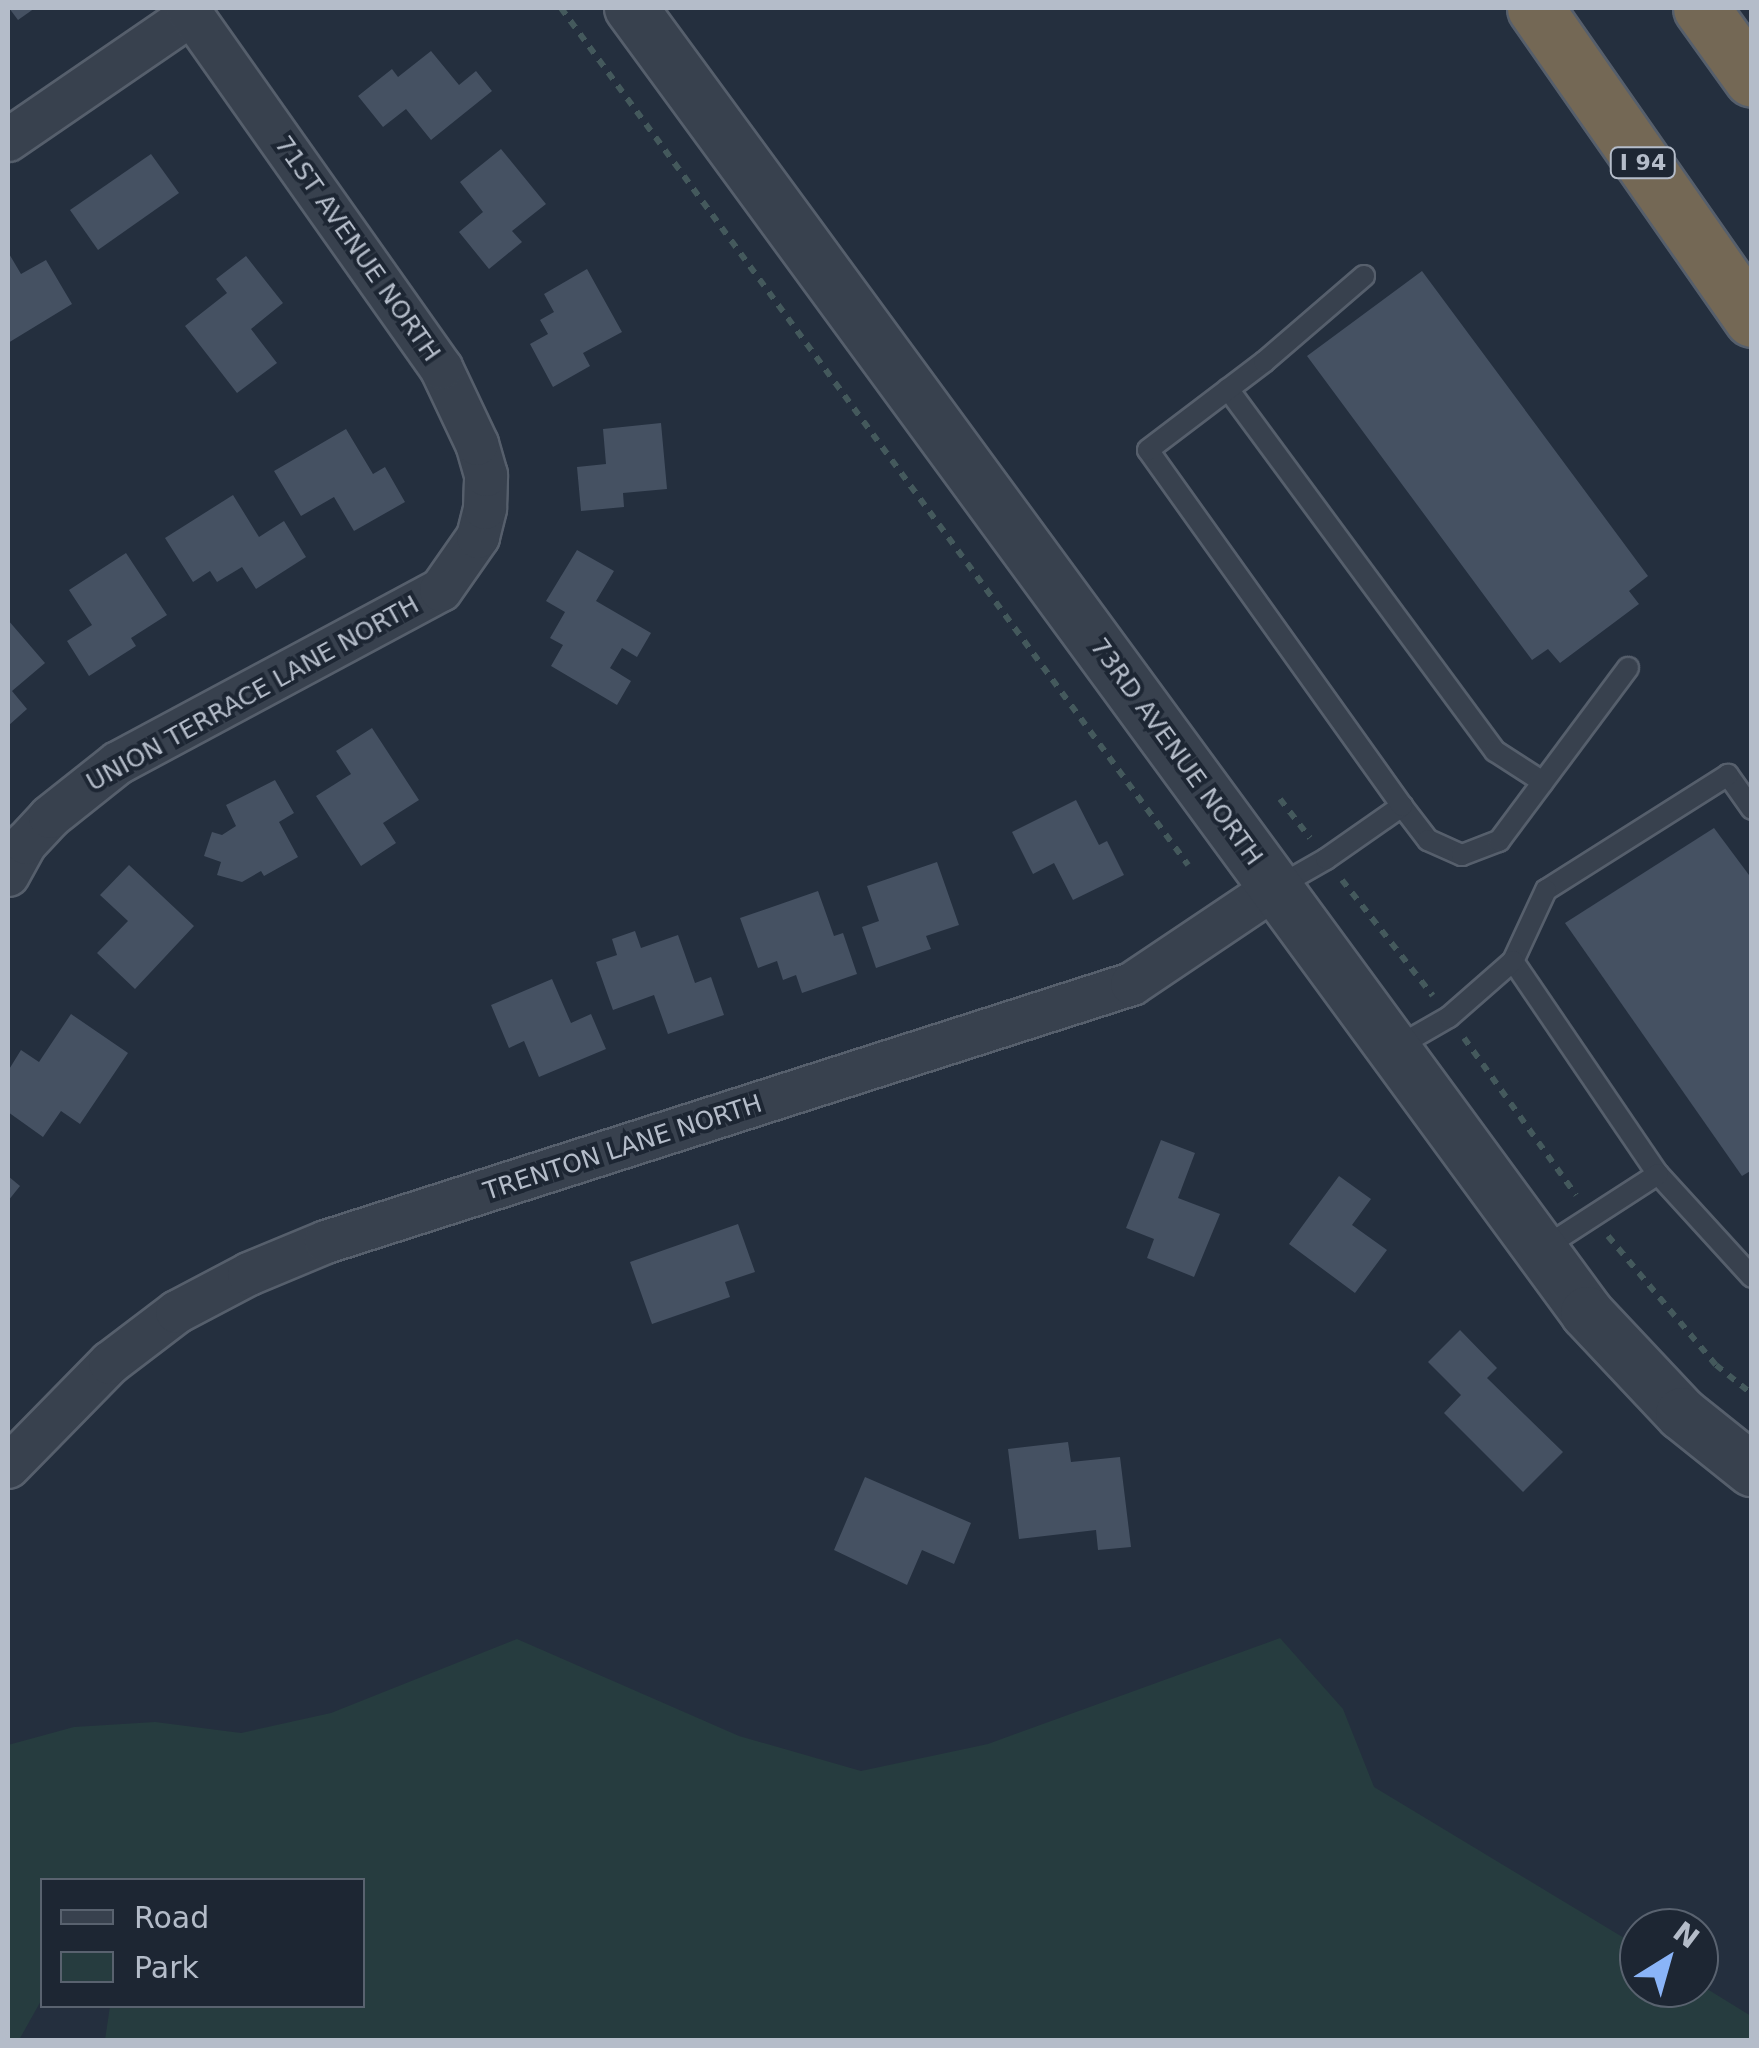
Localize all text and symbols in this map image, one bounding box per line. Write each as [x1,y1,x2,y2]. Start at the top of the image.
street label: 71ST AVENUE NORTH [268,131,446,367]
road number: I 94 [1608,146,1678,180]
street label: UNION TERRACE LANE NORTH [82,590,424,798]
street label: 73RD AVENUE NORTH [1083,633,1269,871]
street label: TRENTON LANE NORTH [480,1089,766,1207]
legend [40,1878,365,2008]
text: Road [134,1900,209,1935]
north arrow [1619,1908,1719,2008]
text: N [1667,1915,1705,1955]
text: Park [134,1950,199,1985]

